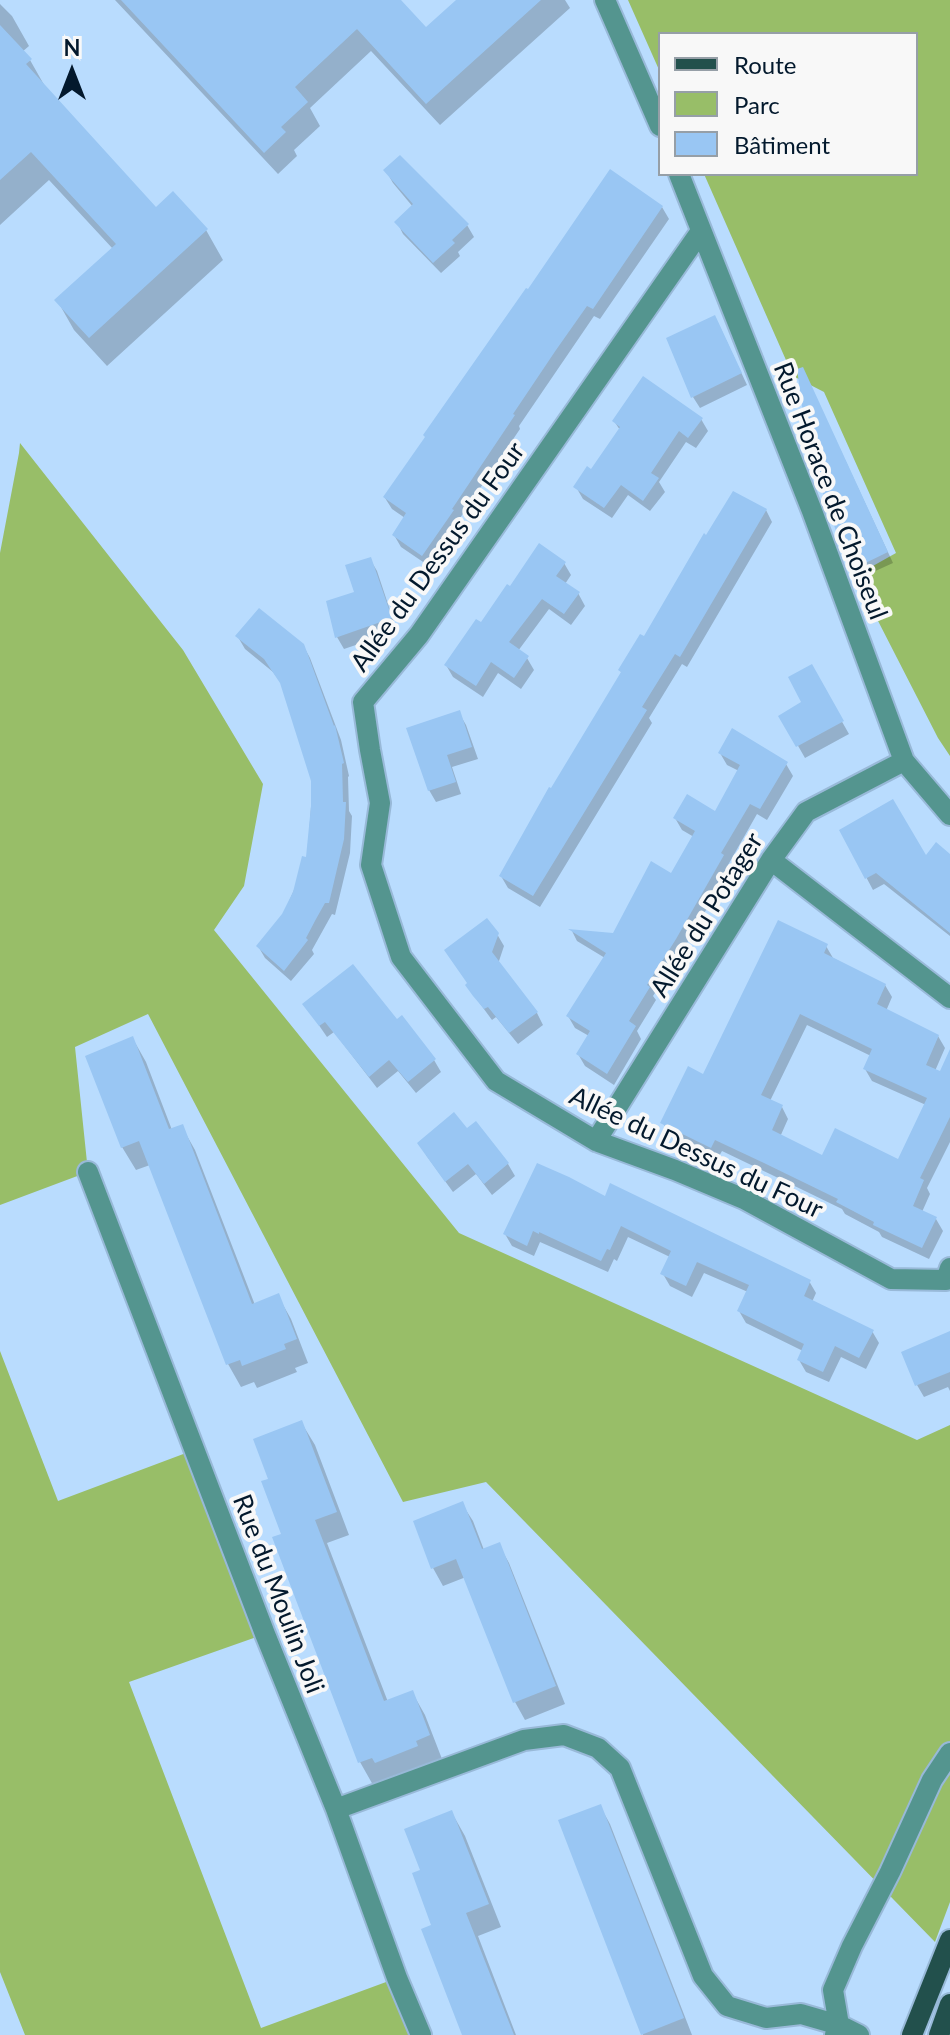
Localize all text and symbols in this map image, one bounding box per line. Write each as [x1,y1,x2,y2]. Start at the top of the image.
north arrow [32,32,112,112]
legend [658,32,918,176]
text: N [64,34,80,61]
text: Route [734,50,796,79]
text: Parc [734,90,780,119]
text: Bâtiment [734,130,830,159]
street label: Rue Horace de Choiseul [767,358,893,624]
street label: Allée du Dessus du Four [344,436,532,678]
street label: Allée du Potager [644,827,770,1003]
street label: Allée du Dessus du Four [564,1081,828,1225]
street label: Rue du Moulin Joli [226,1490,330,1698]

